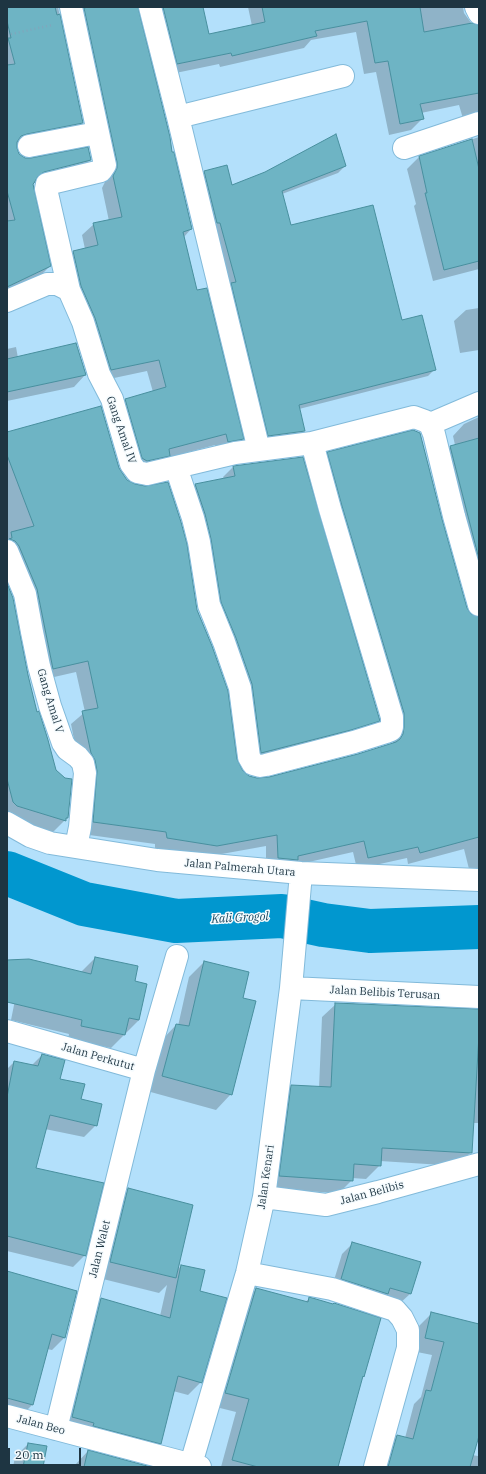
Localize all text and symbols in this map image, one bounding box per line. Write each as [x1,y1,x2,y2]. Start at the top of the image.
street label: Gang Amal IV [103,394,139,466]
street label: Gang Amal V [34,667,66,735]
street label: Jalan Palmerah Utara [184,857,296,879]
water label: Kali Grogol [211,909,269,927]
street label: Jalan Belibis Terusan [329,984,441,1002]
street label: Jalan Perkutut [60,1040,136,1074]
street label: Jalan Kenari [255,1144,277,1210]
street label: Jalan Belibis [339,1178,405,1208]
street label: Jalan Walet [86,1219,114,1279]
street label: Jalan Beo [15,1412,67,1438]
scale bar [10,1440,83,1466]
text: 20 m [15,1447,44,1462]

